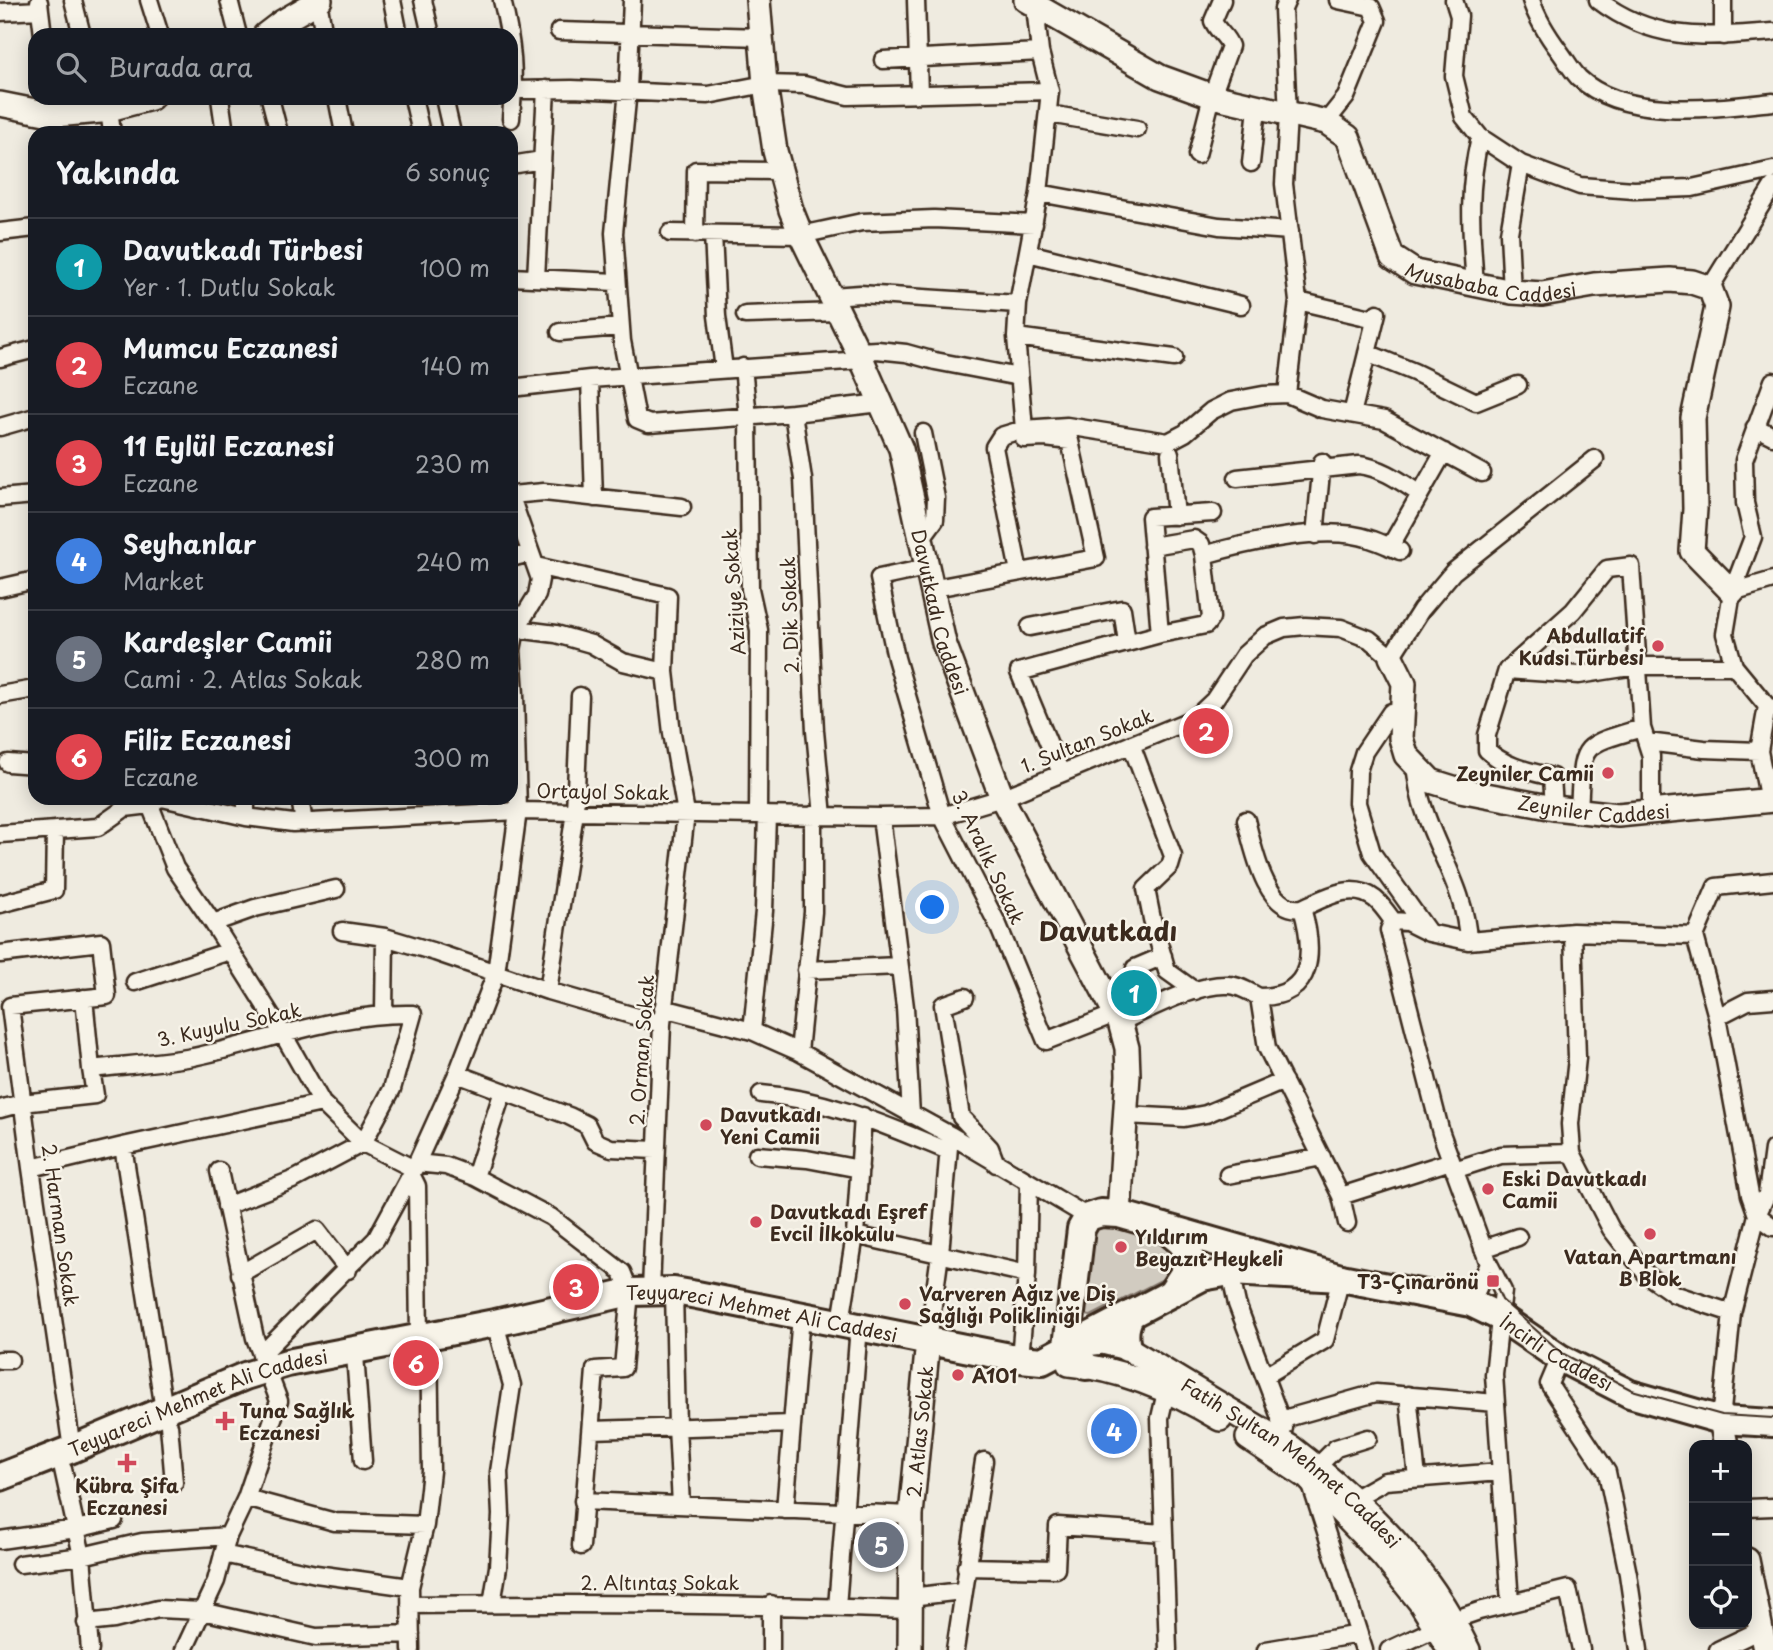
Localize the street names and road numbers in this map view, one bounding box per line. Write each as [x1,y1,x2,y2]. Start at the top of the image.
street label: Musababa Caddesi [1400,255,1578,308]
street label: Davutkadı Caddesi [905,526,976,699]
street label: Aziziye Sokak [715,528,751,656]
street label: 2. Dik Sokak [773,556,805,674]
street label: 1. Sultan Sokak [1017,701,1158,779]
street label: Ortayol Sokak [536,776,670,806]
street label: 3. Aralık Sokak [946,785,1032,929]
street label: Zeyniler Caddesi [1516,787,1671,830]
street label: 2. Orman Sokak [622,973,660,1126]
street label: 3. Kuyulu Sokak [154,995,304,1053]
street label: 2. Harman Sokak [36,1142,86,1308]
street label: Teyyareci Mehmet Ali Caddesi [625,1277,900,1348]
street label: İncirli Caddesi [1495,1307,1618,1397]
street label: Teyyareci Mehmet Ali Caddesi [64,1342,330,1463]
street label: 2. Atlas Sokak [899,1364,940,1499]
street label: Fatih Sultan Mehmet Caddesi [1176,1370,1408,1554]
street label: 2. Altıntaş Sokak [581,1568,739,1596]

